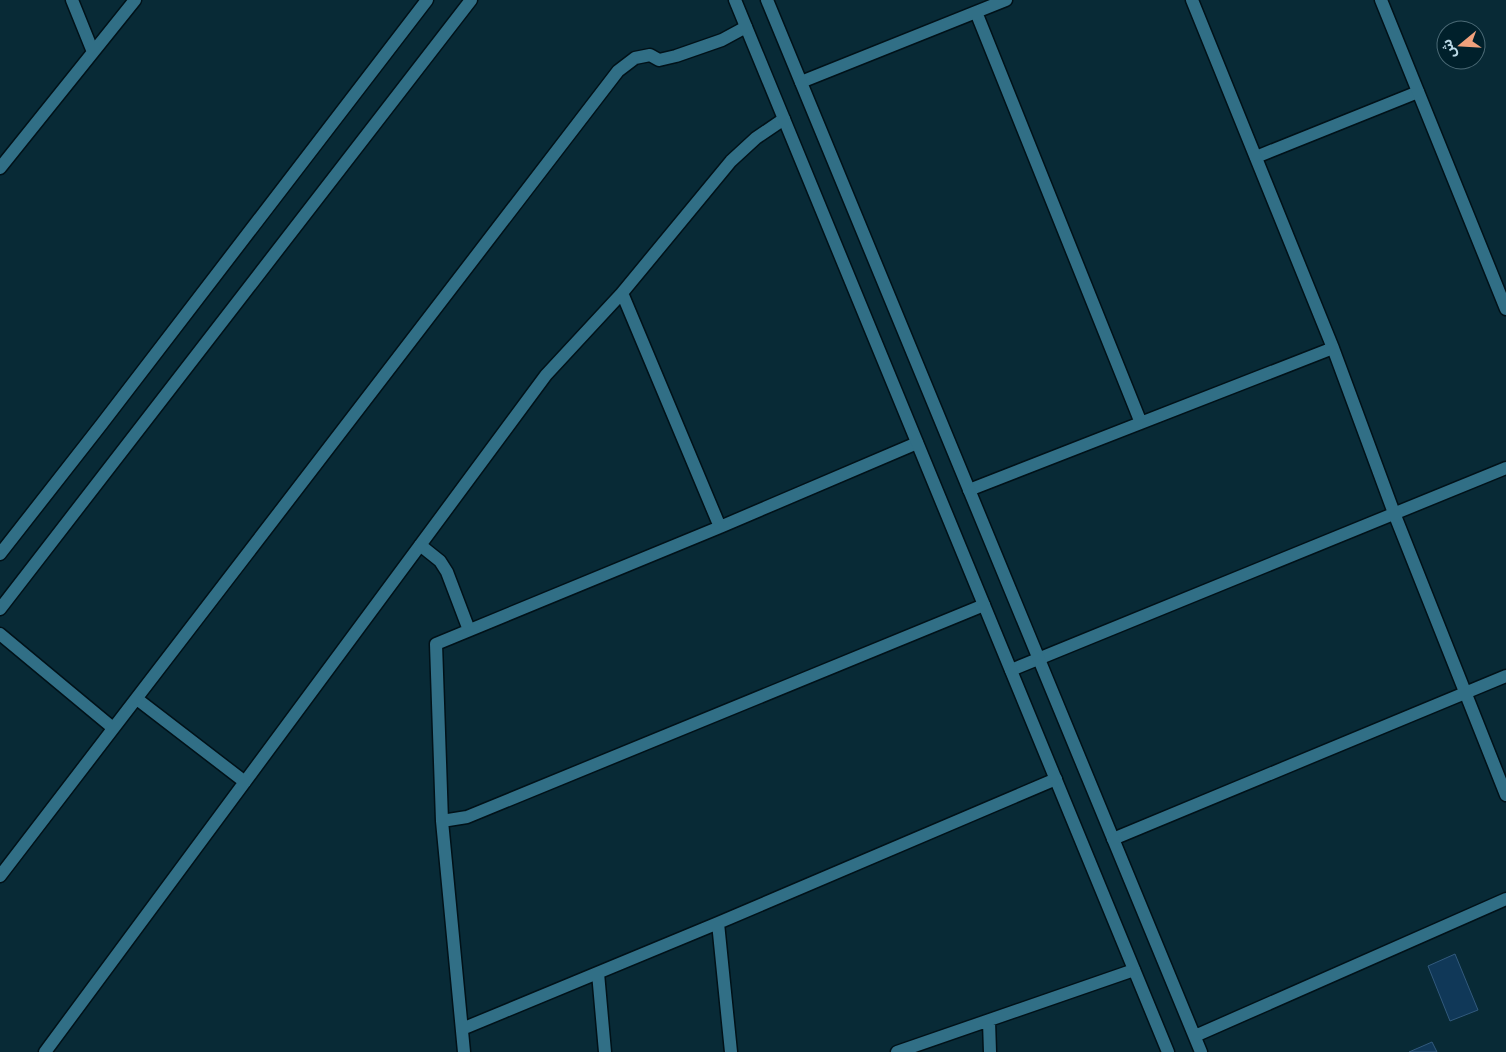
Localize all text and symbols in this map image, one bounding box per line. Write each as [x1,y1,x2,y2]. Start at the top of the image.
north arrow [1436,20,1486,70]
text: ش [1438,37,1459,61]

